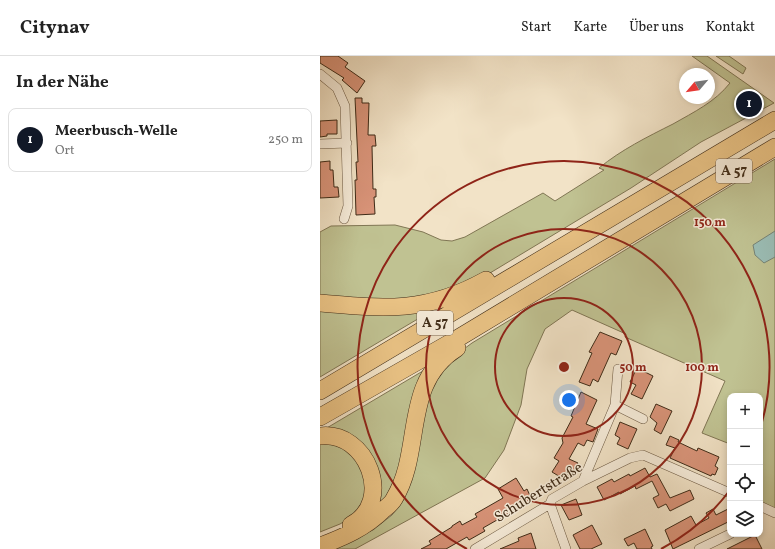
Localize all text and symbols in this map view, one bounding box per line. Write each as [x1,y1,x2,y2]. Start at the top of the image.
text: Citynav [20,15,90,41]
text: Start [521,18,551,37]
text: Karte [573,18,607,37]
text: Über uns [629,18,684,37]
text: Kontakt [706,18,755,37]
north arrow [679,68,715,104]
text: In der Nähe [16,71,109,94]
pin: 1 [736,89,762,119]
text: Meerbusch-Welle [55,121,178,142]
text: 1 [27,131,33,149]
text: 250 m [268,131,303,149]
text: Ort [55,142,75,160]
road number: A 57 [716,159,752,183]
text: 150 m [694,215,726,231]
road number: A 57 [417,311,453,335]
centre of rings [557,360,571,374]
text: 50 m [619,360,647,376]
text: 100 m [685,360,719,376]
your location [559,390,579,410]
map controls [727,393,763,537]
button: + [727,393,763,429]
button: − [727,429,763,465]
street label: Schubertstraße [491,457,587,529]
button: locate [727,465,763,501]
button: layers [727,501,763,537]

